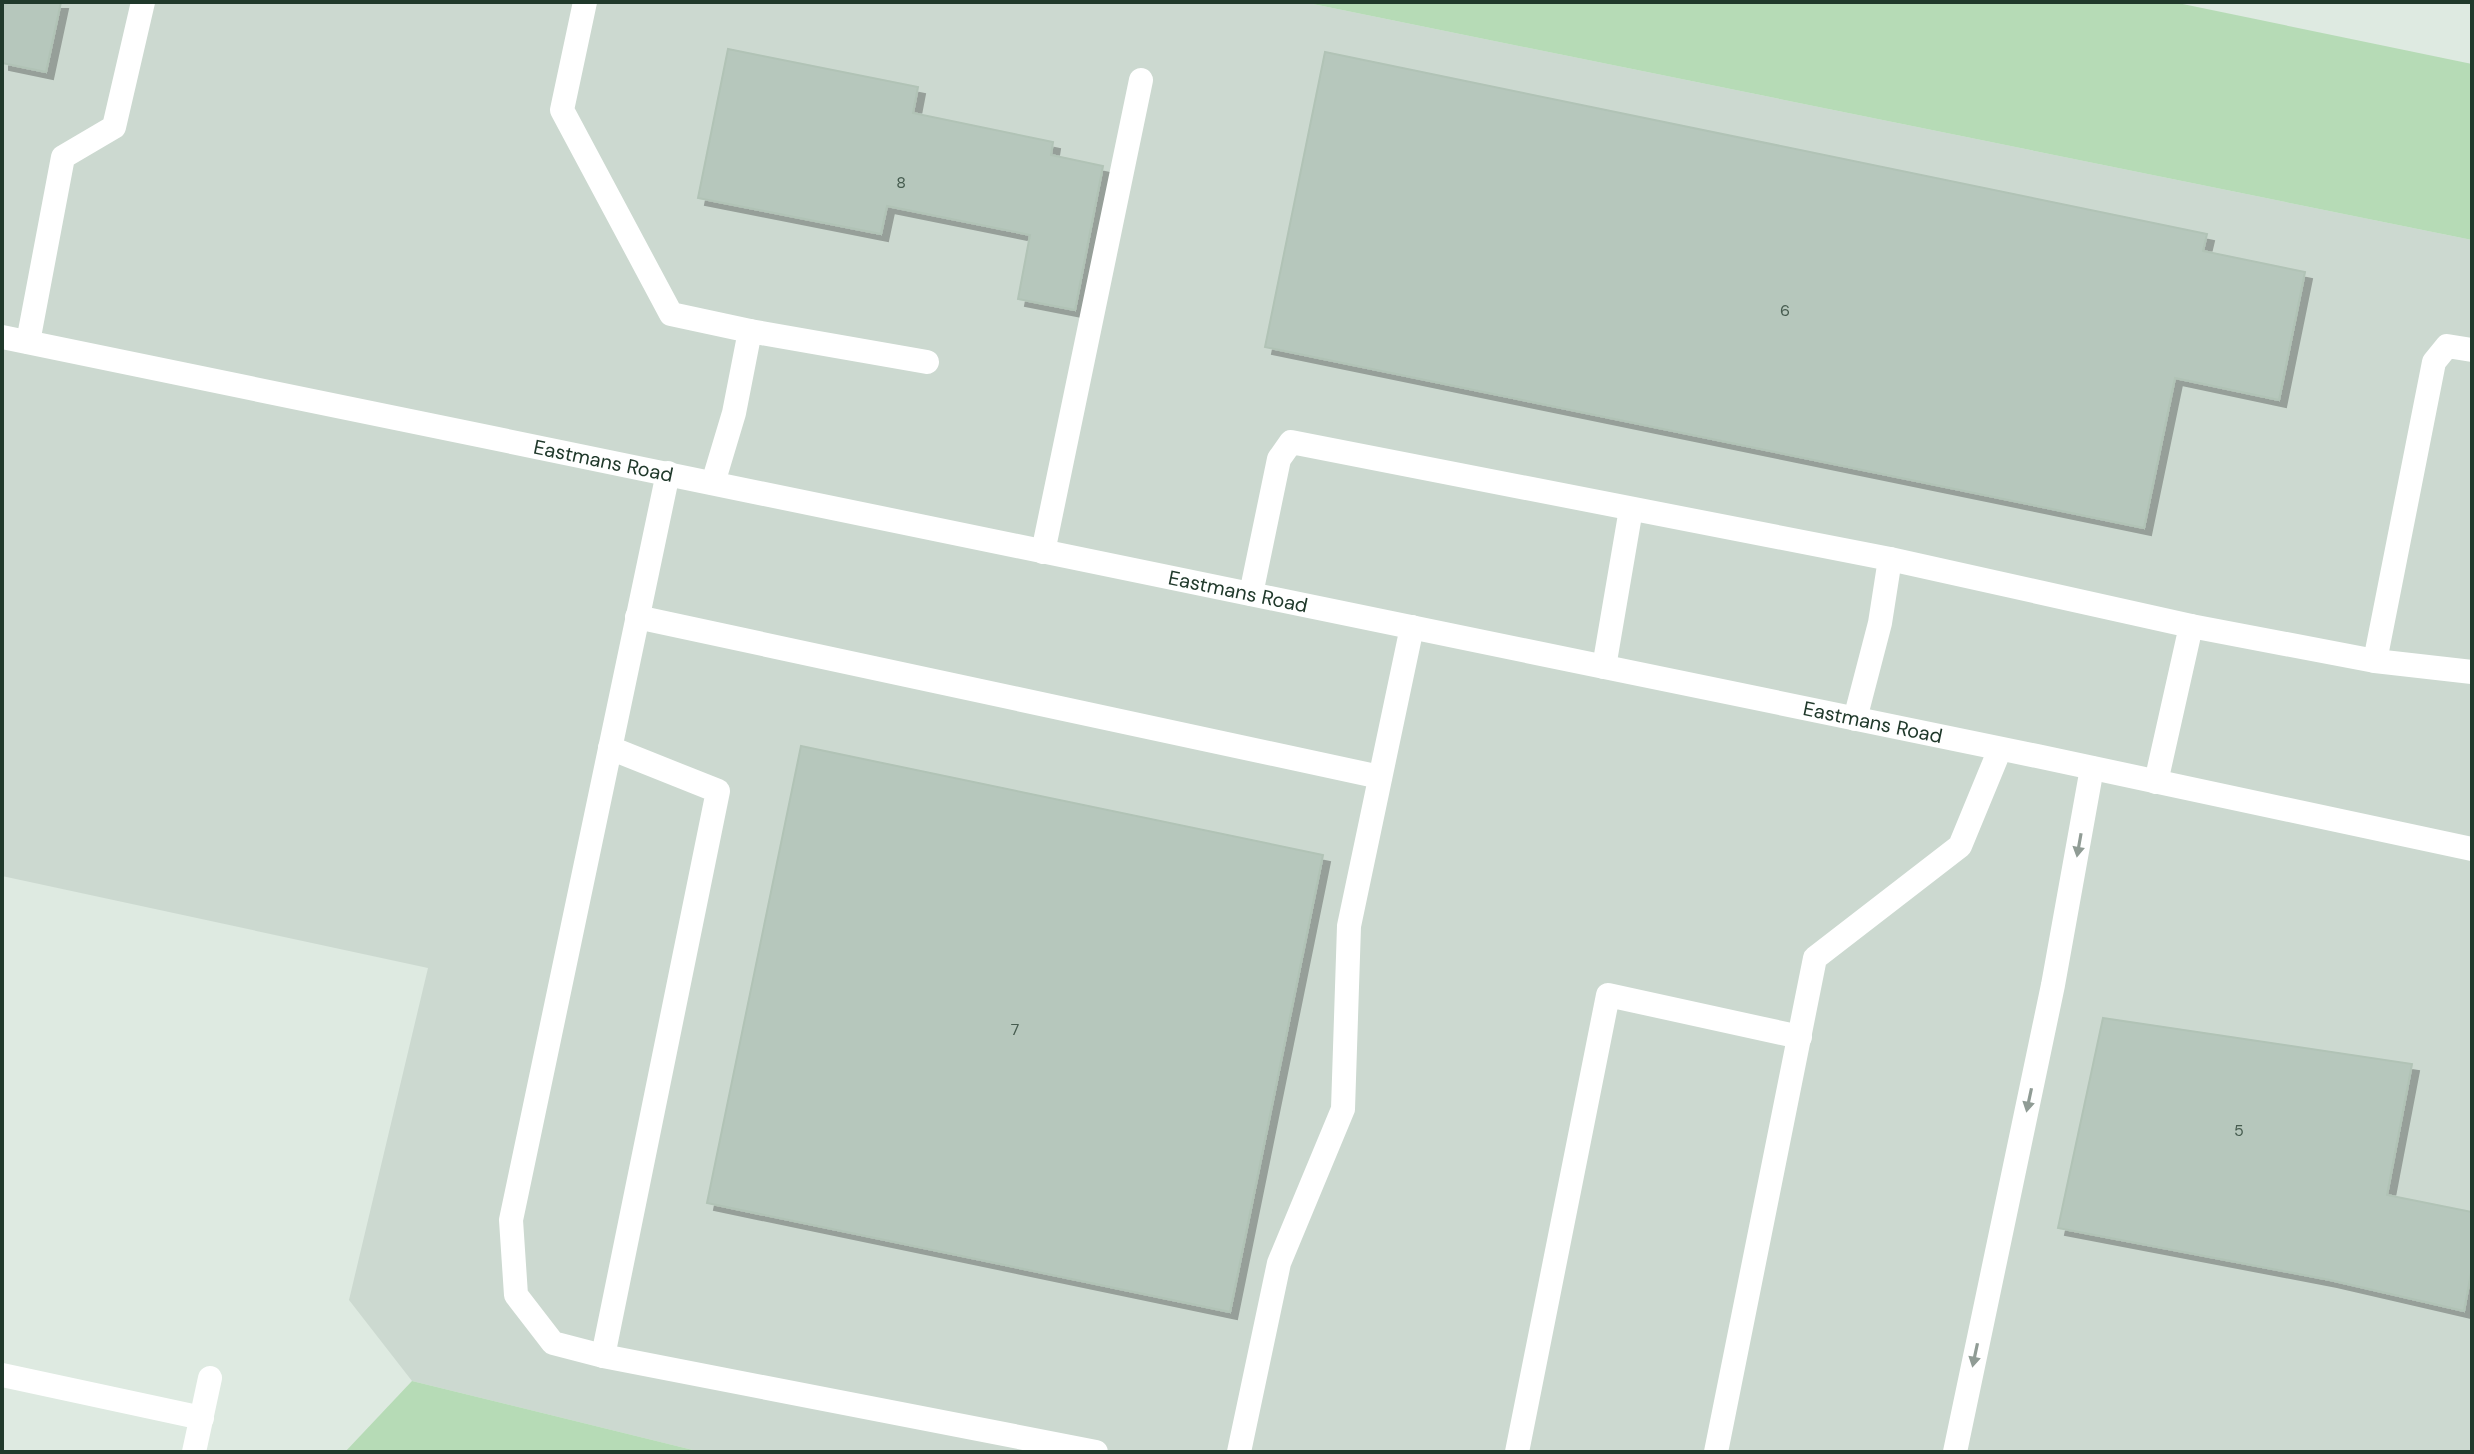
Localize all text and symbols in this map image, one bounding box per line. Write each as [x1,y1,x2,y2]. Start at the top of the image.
house number: 8 [896,172,906,193]
house number: 6 [1780,300,1790,321]
street label: Eastmans Road [531,434,675,488]
street label: Eastmans Road [1166,564,1310,619]
street label: Eastmans Road [1801,695,1945,749]
one-way arrow [2072,833,2084,858]
house number: 7 [1011,1019,1019,1040]
one-way arrow [2022,1088,2035,1113]
house number: 5 [2234,1120,2244,1141]
one-way arrow [1969,1343,1981,1368]

